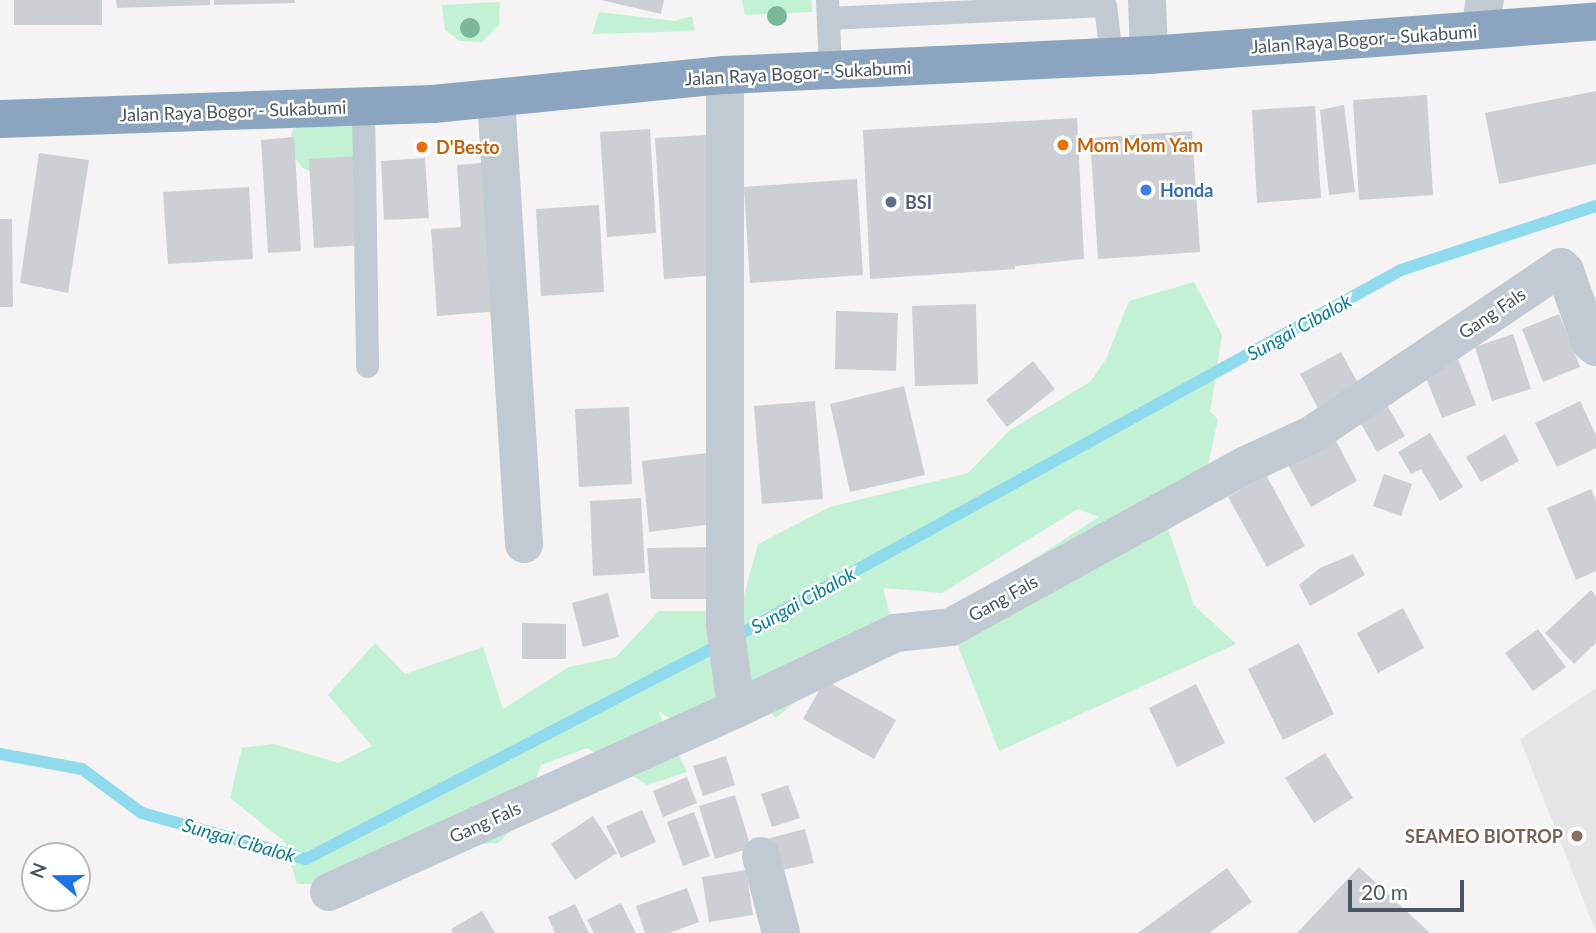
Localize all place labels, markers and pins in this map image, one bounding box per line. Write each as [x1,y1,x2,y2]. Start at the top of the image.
place label: Mom Mom Yam [1077,134,1204,156]
place label: D'Besto [436,136,500,158]
marker: Mom Mom Yam [1055,137,1071,153]
marker: D'Besto [414,139,430,155]
place label: Honda [1160,179,1213,201]
marker: Honda [1138,182,1154,198]
place label: BSI [905,191,932,213]
marker: BSI [883,194,899,210]
place label: SEAMEO BIOTROP [1405,825,1563,847]
marker: SEAMEO BIOTROP [1569,828,1585,844]

